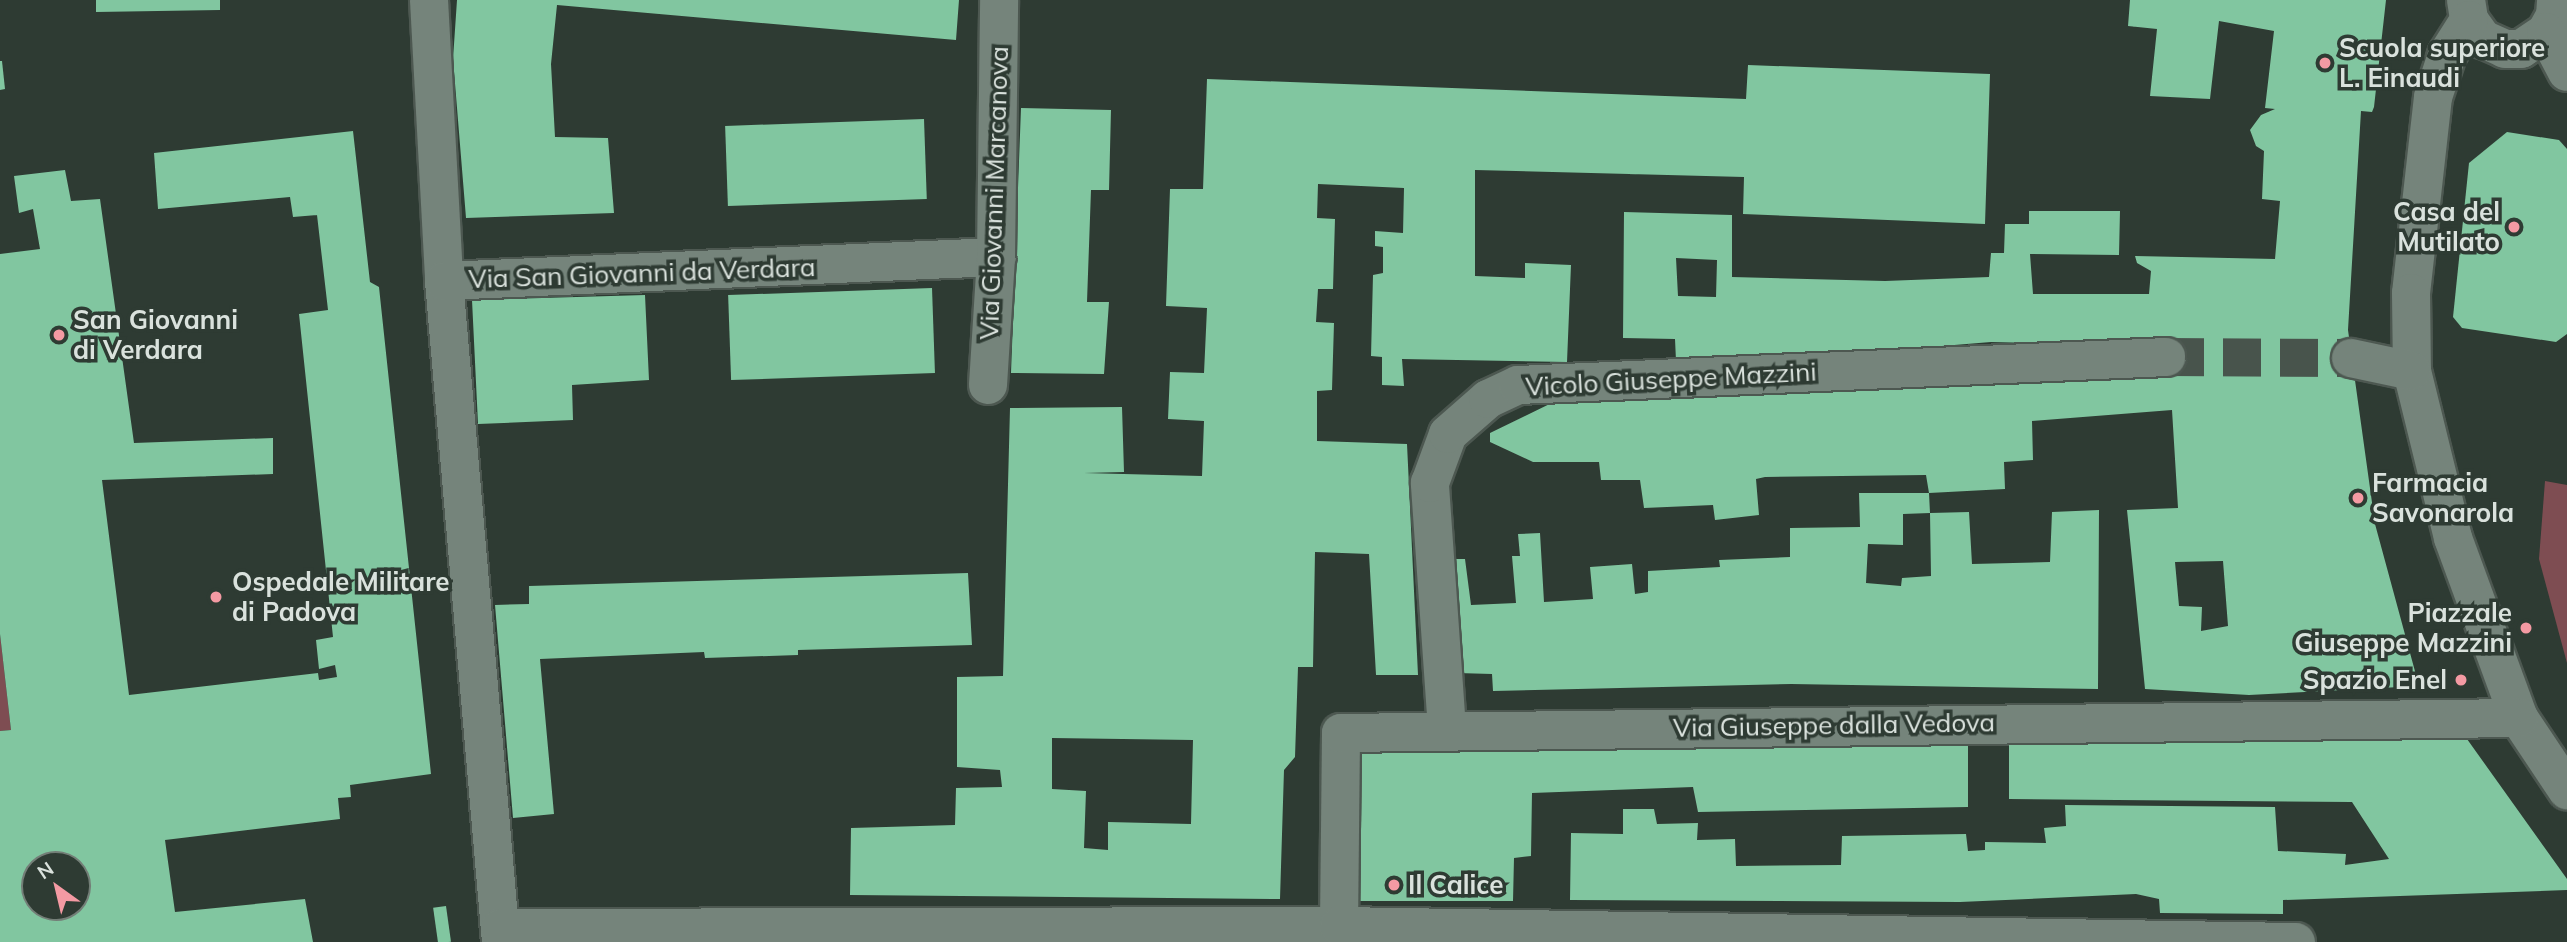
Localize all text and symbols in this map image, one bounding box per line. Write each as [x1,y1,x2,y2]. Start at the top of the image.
place label: Scuola superiore L. Einaudi [2339,32,2545,94]
street label: Via Giovanni Marcanova [973,46,1015,340]
marker: Scuola superiore L. Einaudi [2317,55,2333,71]
place label: Casa del Mutilato [2393,196,2500,258]
marker: Casa del Mutilato [2506,219,2522,235]
street label: Via San Giovanni da Verdara [468,251,816,295]
place label: San Giovanni di Verdara [73,304,238,366]
marker: San Giovanni di Verdara [51,327,67,343]
street label: Vicolo Giuseppe Mazzini [1525,356,1817,402]
place label: Farmacia Savonarola [2372,467,2514,528]
marker: Farmacia Savonarola [2350,490,2366,506]
place label: Ospedale Militare di Padova [232,566,449,628]
marker: Ospedale Militare di Padova [206,587,226,607]
place label: Piazzale Giuseppe Mazzini [2294,597,2512,658]
marker: Piazzale Giuseppe Mazzini [2518,620,2534,636]
place label: Spazio Enel [2303,664,2447,696]
marker: Spazio Enel [2453,672,2469,688]
street label: Via Giuseppe dalla Vedova [1673,707,1995,743]
north arrow [21,851,91,921]
text: N [33,856,58,884]
place label: Il Calice [1408,869,1503,901]
marker: Il Calice [1386,877,1402,893]

